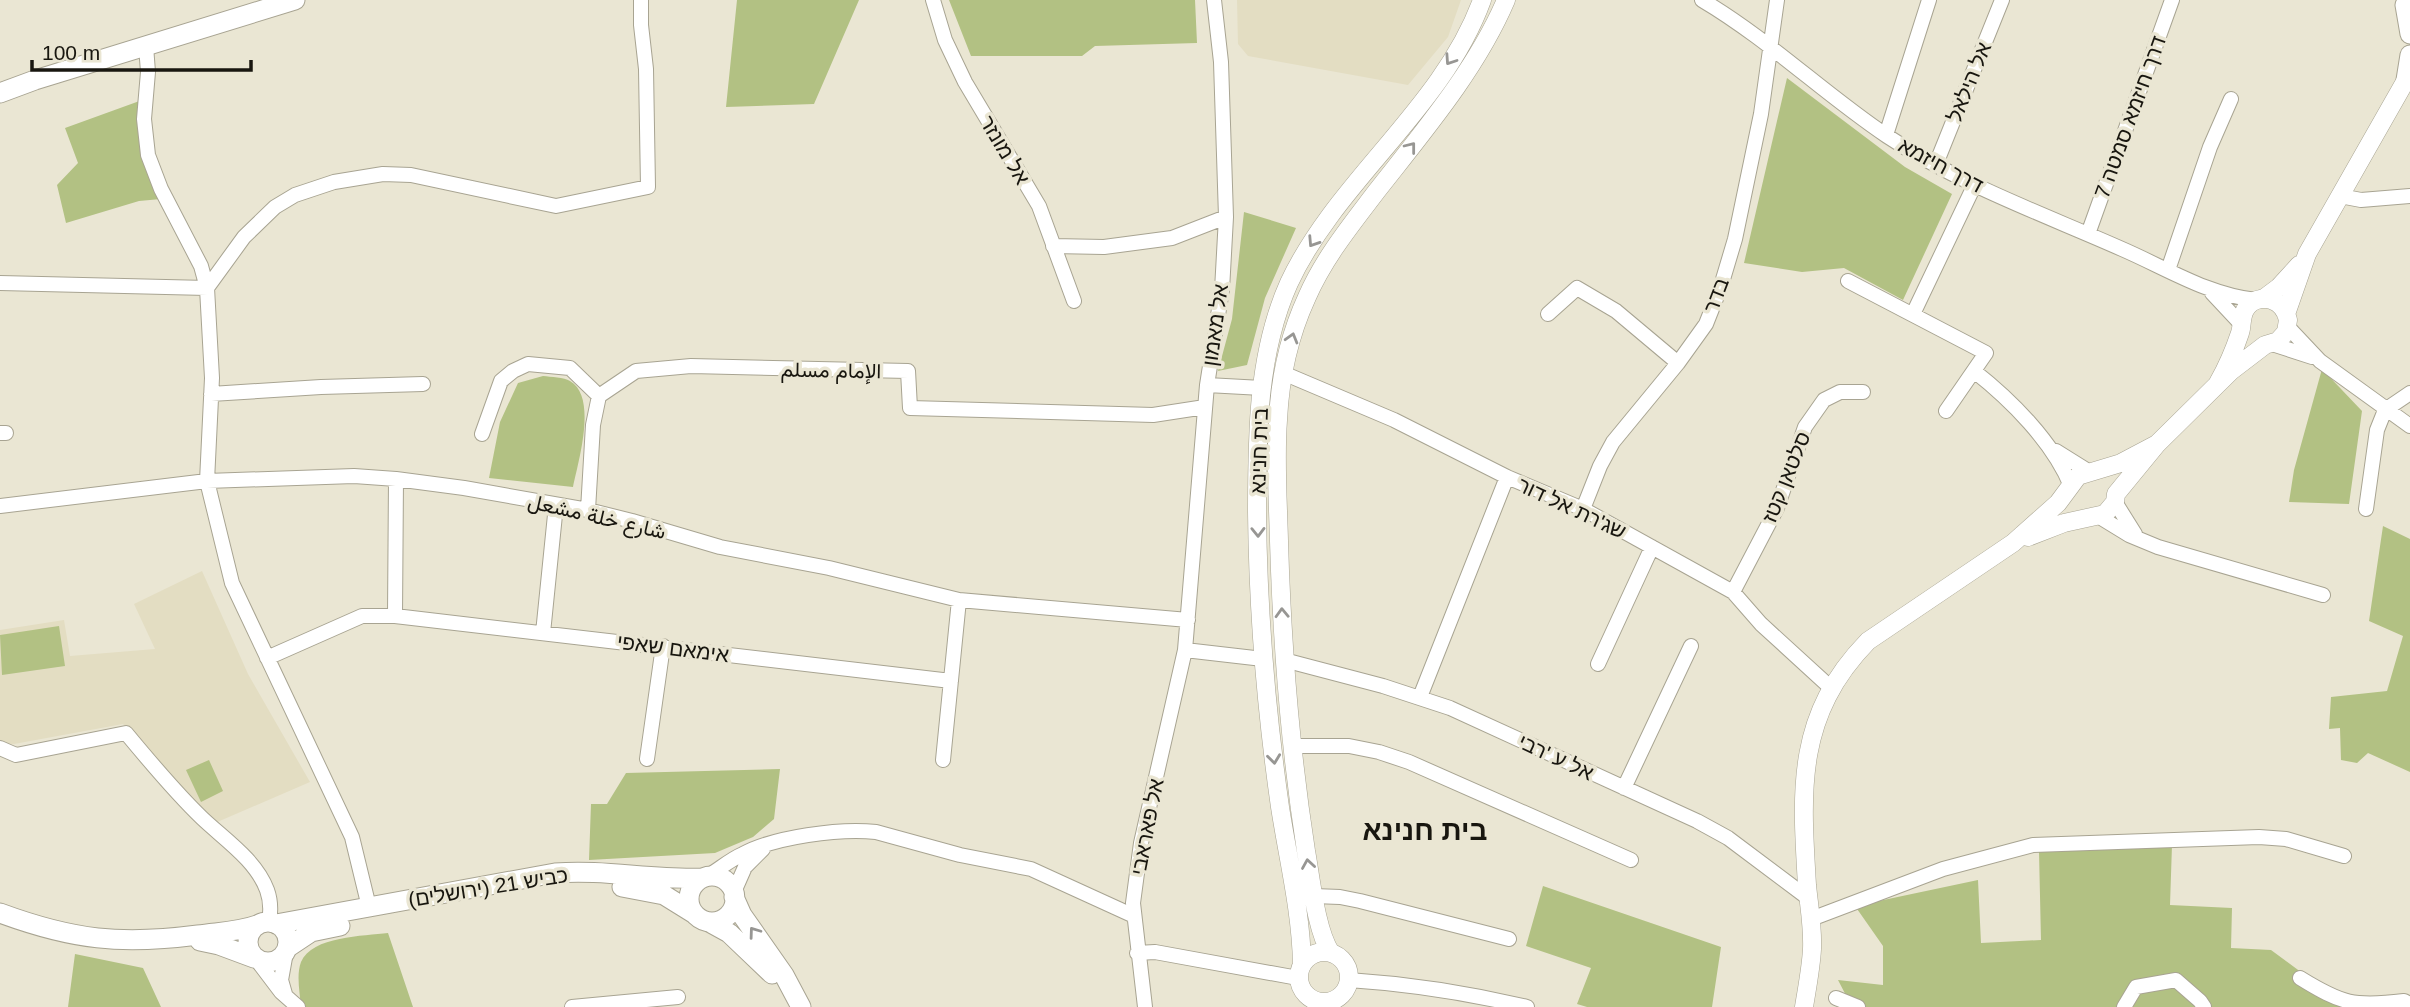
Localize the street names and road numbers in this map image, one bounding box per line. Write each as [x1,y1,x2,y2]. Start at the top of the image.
street label: דרך חיזמא סמטה 7 [2090,32,2170,201]
street label: אל הילאל [1943,39,1995,125]
street label: אל מונזר [976,112,1034,188]
street label: דרך חיזמא [1895,133,1988,197]
street label: בדר [1699,274,1733,316]
street label: אל מאמון [1198,282,1232,368]
street label: الإمام مسلم [780,358,882,385]
street label: בית חנינא [1246,407,1272,495]
street label: סלטאן קטז [1757,428,1815,526]
street label: שג'רת אל דור [1514,473,1630,543]
street label: شارع خلة مشعل [525,489,668,546]
street label: אימאם שאפי [616,630,730,666]
street label: אל ע 'רבי [1515,730,1597,784]
street label: אל פאראבי [1126,777,1168,877]
street label: כביש 21 (ירושלים) [407,863,569,911]

